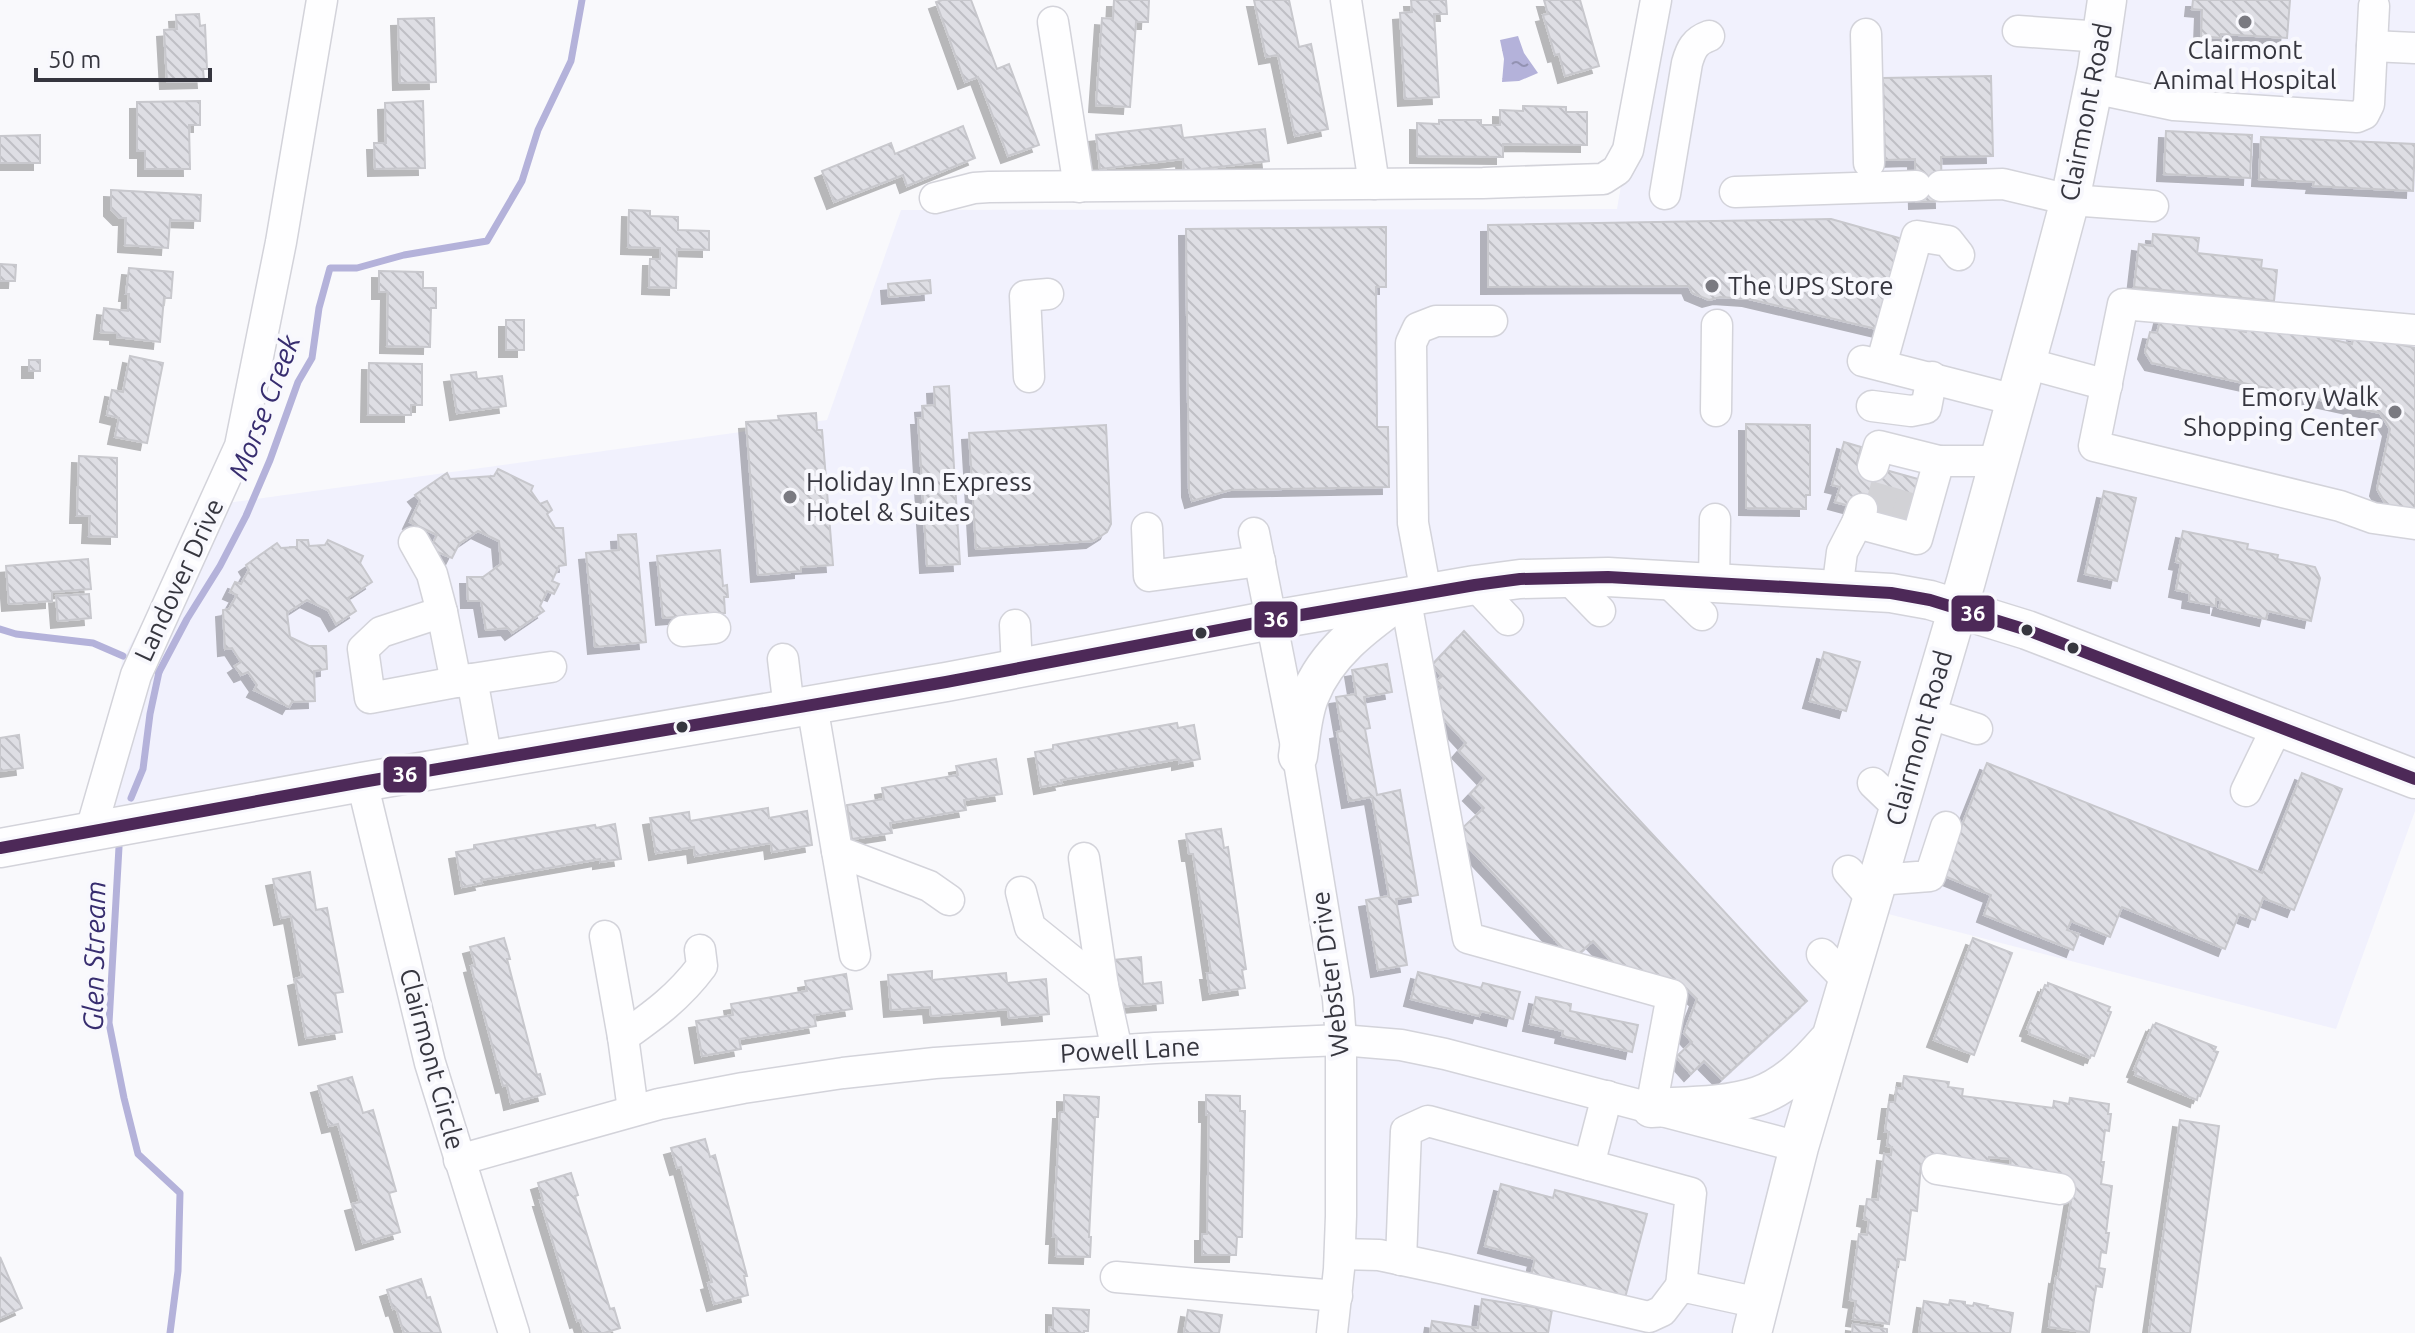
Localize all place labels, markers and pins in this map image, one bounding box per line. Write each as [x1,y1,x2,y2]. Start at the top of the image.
marker: Clairmont Animal Hospital [2236,13,2254,31]
place label: Clairmont Animal Hospital [2153,35,2337,94]
place label: The UPS Store [1728,271,1894,300]
marker: The UPS Store [1703,277,1721,295]
place label: Emory Walk Shopping Center [2183,382,2379,441]
marker: Emory Walk Shopping Center [2386,403,2404,421]
place label: Holiday Inn Express Hotel & Suites [806,467,1032,526]
marker: Holiday Inn Express Hotel & Suites [781,488,799,506]
unlabelled marker [2019,622,2035,638]
unlabelled marker [1193,625,1209,641]
unlabelled marker [2065,640,2081,656]
unlabelled marker [674,719,690,735]

